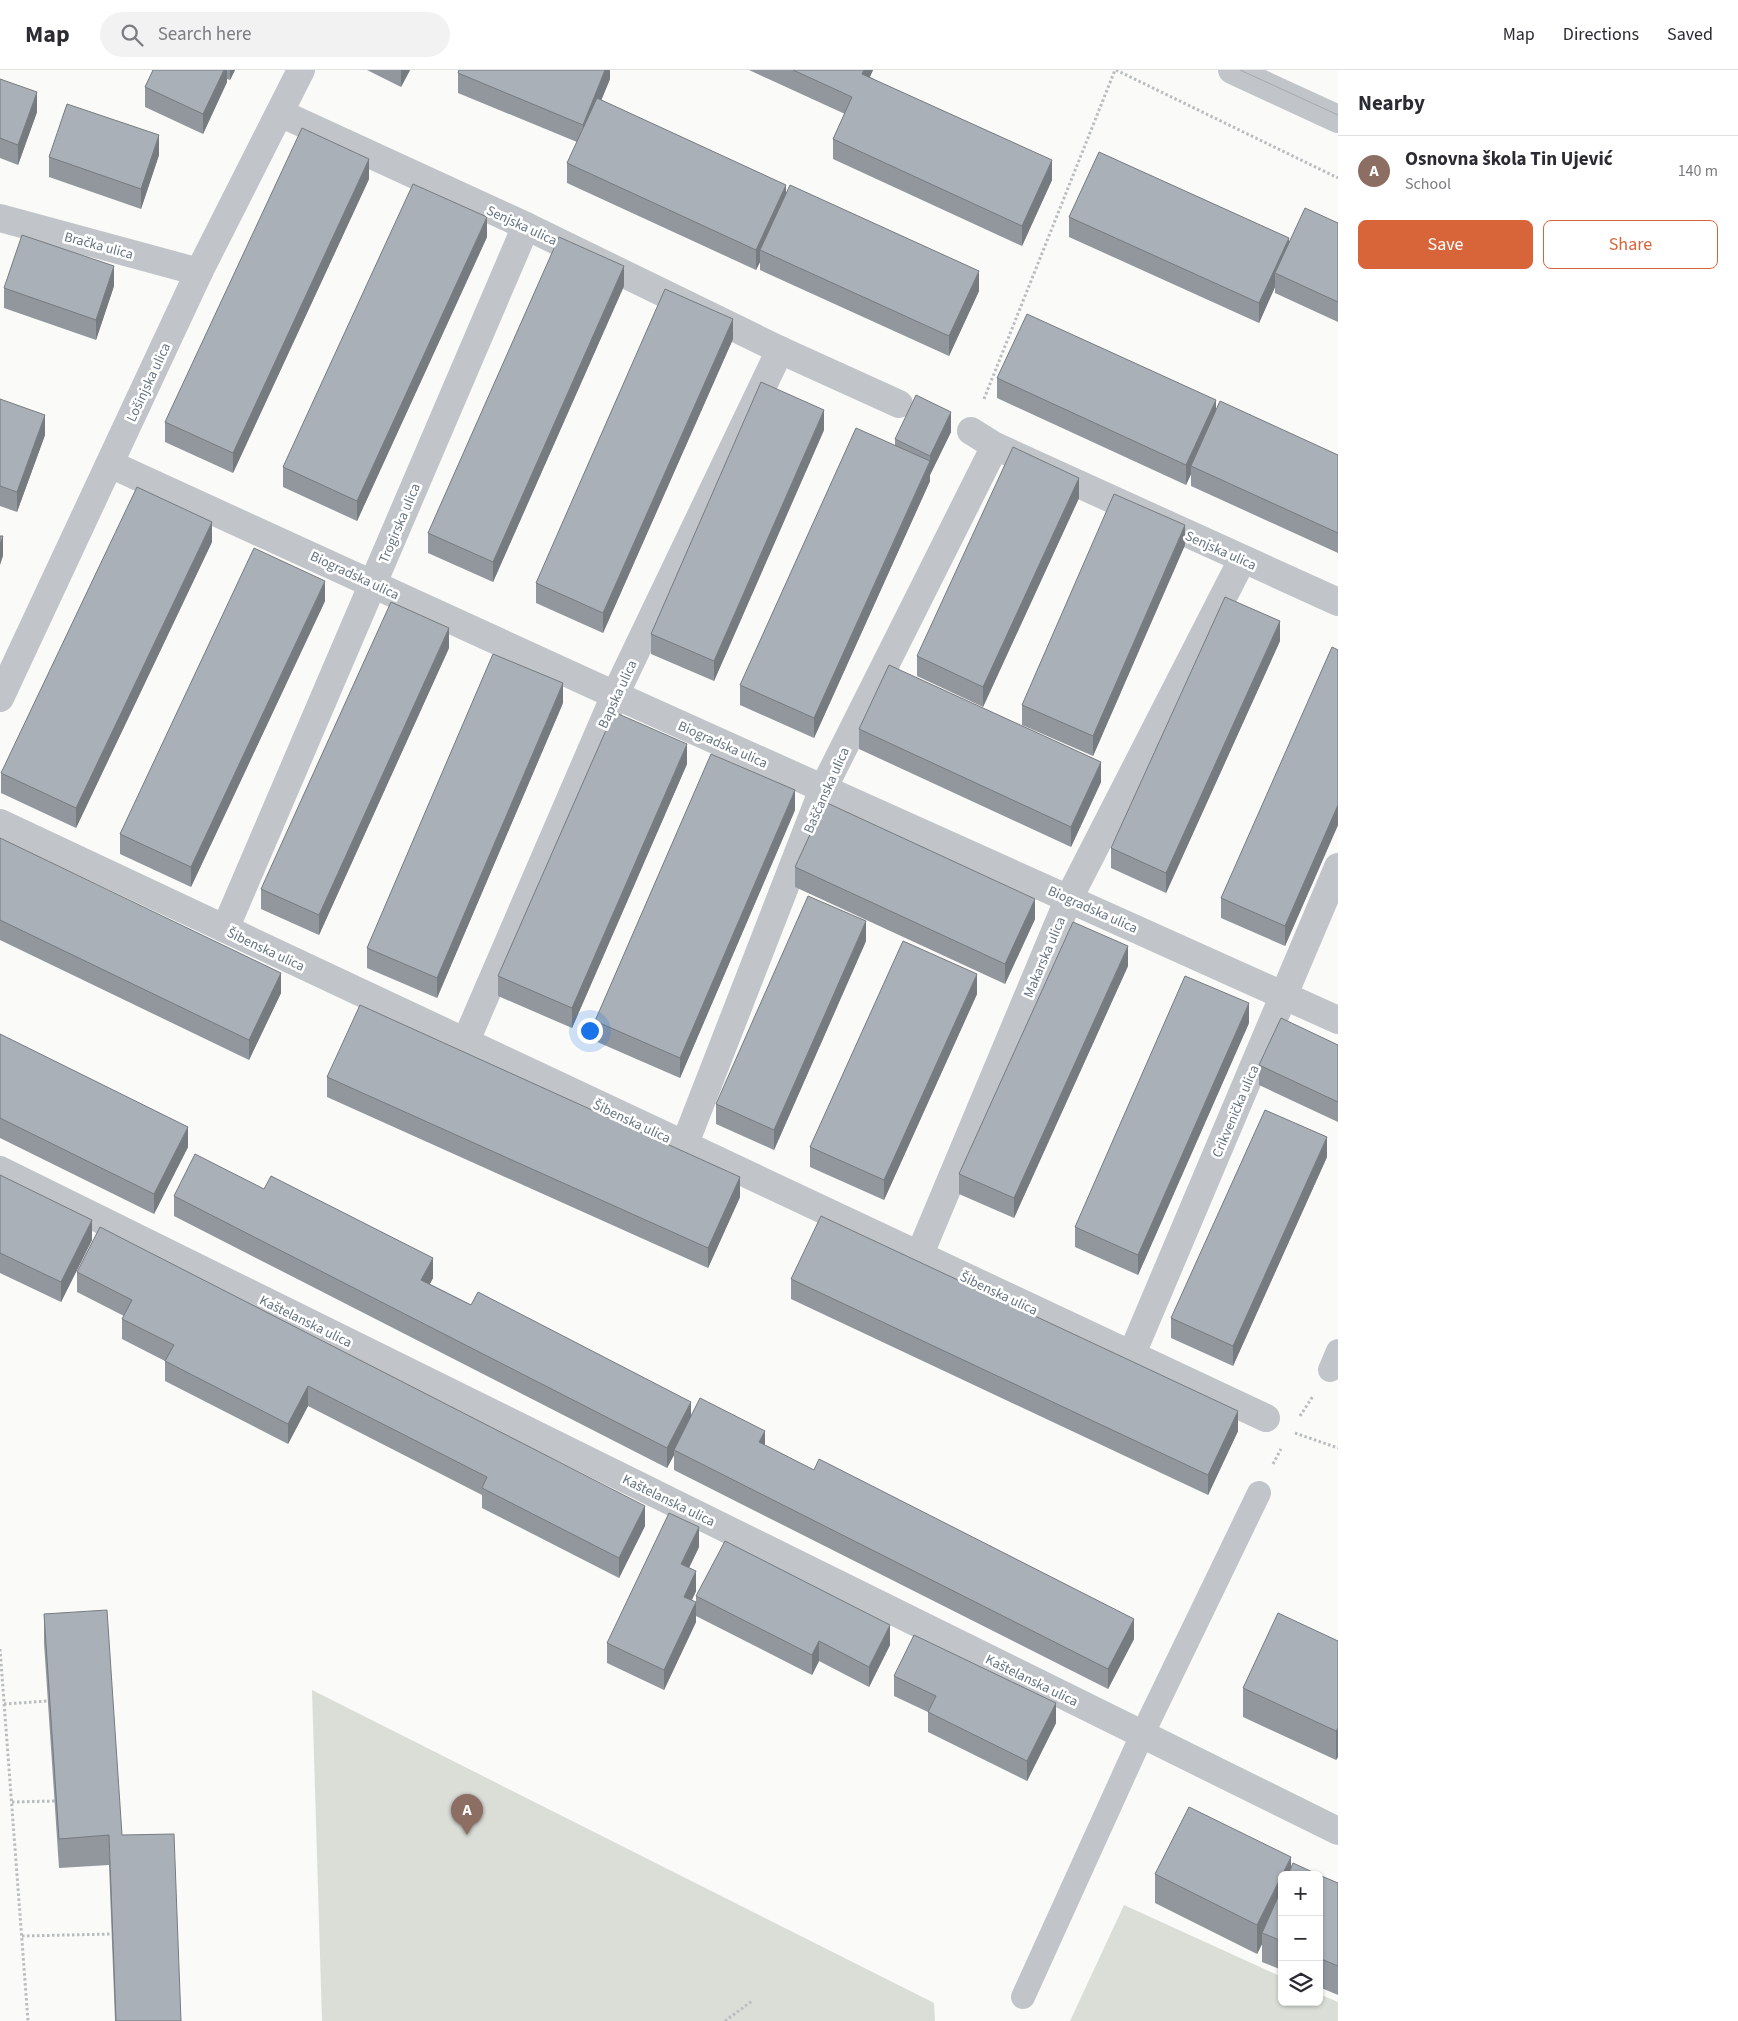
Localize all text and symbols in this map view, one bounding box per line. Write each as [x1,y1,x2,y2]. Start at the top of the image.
search box [100,12,450,57]
text: Map [25,17,70,52]
icon: search [118,21,146,49]
text: Search here [158,21,251,48]
text: Map [1503,22,1535,47]
text: Directions [1563,22,1639,47]
text: Saved [1667,22,1713,47]
text: Nearby [1358,88,1425,118]
text: Osnovna škola Tin Ujević [1405,146,1613,173]
text: A [1369,160,1379,182]
text: 140 m [1678,160,1718,182]
text: School [1405,173,1451,195]
street label: Senjska ulica [483,201,560,251]
button: Save [1358,220,1533,269]
button: Share [1543,220,1718,269]
street label: Bračka ulica [62,227,136,265]
street label: Lošinjska ulica [122,340,176,425]
street label: Trogirska ulica [374,480,426,566]
street label: Senjska ulica [1182,526,1259,576]
street label: Biogradska ulica [307,547,402,605]
street label: Bapska ulica [593,657,642,732]
street label: Biogradska ulica [675,716,771,774]
street label: Baščanska ulica [799,744,855,837]
street label: Biogradska ulica [1045,881,1141,939]
street label: Makarska ulica [1019,914,1071,1001]
street label: Šibenska ulica [223,923,308,977]
your location [577,1018,603,1044]
street label: Crikvenička ulica [1207,1062,1264,1161]
street label: Šibenska ulica [589,1095,674,1149]
street label: Šibenska ulica [956,1267,1041,1321]
street label: Kaštelanska ulica [256,1291,355,1353]
street label: Kaštelanska ulica [619,1470,718,1532]
street label: Kaštelanska ulica [982,1650,1081,1712]
pin: A [451,1794,483,1835]
map controls [1278,1871,1323,2006]
button: + [1278,1871,1323,1916]
button: − [1278,1916,1323,1961]
button: layers [1278,1961,1323,2006]

